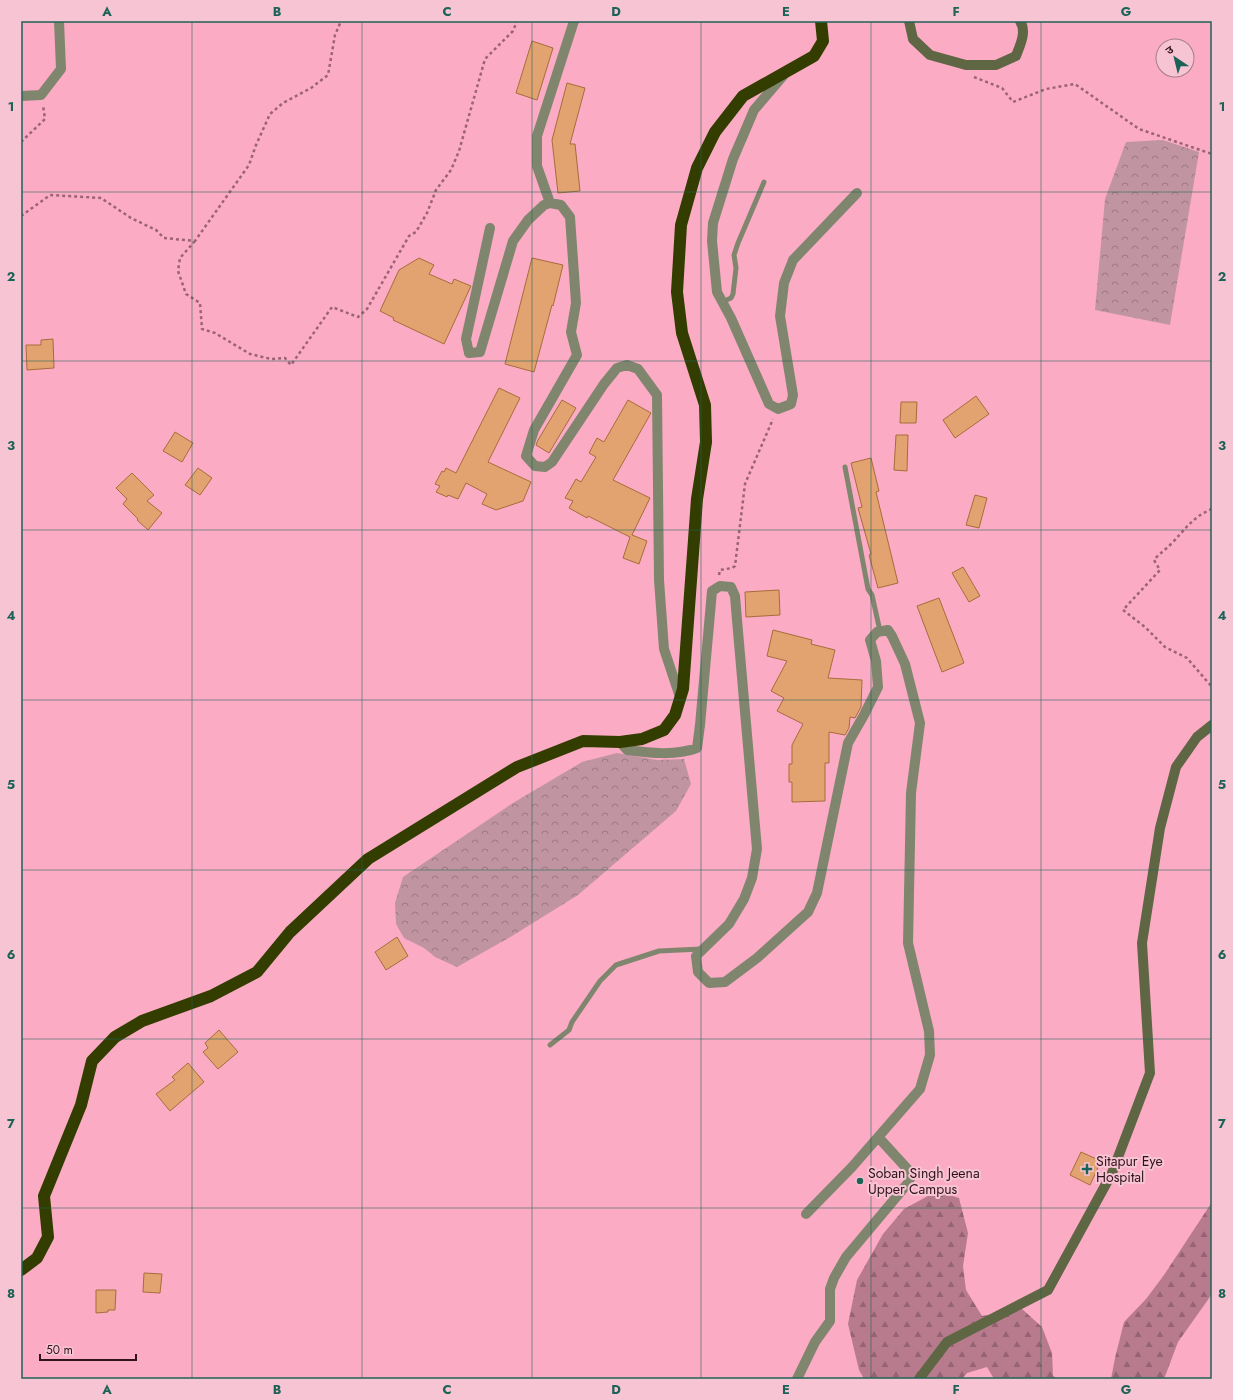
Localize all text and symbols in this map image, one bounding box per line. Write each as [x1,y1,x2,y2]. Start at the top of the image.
text: A [101,2,112,21]
text: B [273,2,282,21]
text: C [442,2,452,21]
text: D [611,2,621,21]
text: E [782,2,790,21]
text: F [952,2,960,21]
text: G [1121,2,1132,21]
north arrow [1155,38,1195,78]
text: उ [1162,41,1177,58]
text: 1 [8,97,14,116]
text: 1 [1219,97,1225,116]
text: 2 [7,267,15,286]
text: 2 [1218,267,1226,286]
text: 3 [7,436,15,455]
text: 3 [1218,436,1226,455]
text: 4 [6,606,16,625]
text: 4 [1217,606,1227,625]
text: 5 [7,775,15,794]
text: 5 [1218,775,1226,794]
text: 6 [7,945,16,964]
text: 6 [1218,945,1227,964]
text: 7 [7,1114,15,1133]
text: 7 [1218,1114,1226,1133]
place label: Sitapur Eye Hospital [1096,1151,1163,1187]
place label: Soban Singh Jeena Upper Campus [868,1163,980,1199]
marker: Sitapur Eye Hospital [1081,1163,1093,1175]
marker: Soban Singh Jeena Upper Campus [855,1176,865,1186]
text: 8 [7,1284,15,1303]
text: 8 [1218,1284,1226,1303]
scale bar [40,1336,136,1362]
text: 50 m [46,1341,73,1359]
text: A [101,1380,112,1399]
text: B [273,1380,282,1399]
text: C [442,1380,452,1399]
text: D [611,1380,621,1399]
text: E [782,1380,790,1399]
text: F [952,1380,960,1399]
text: G [1121,1380,1132,1399]

